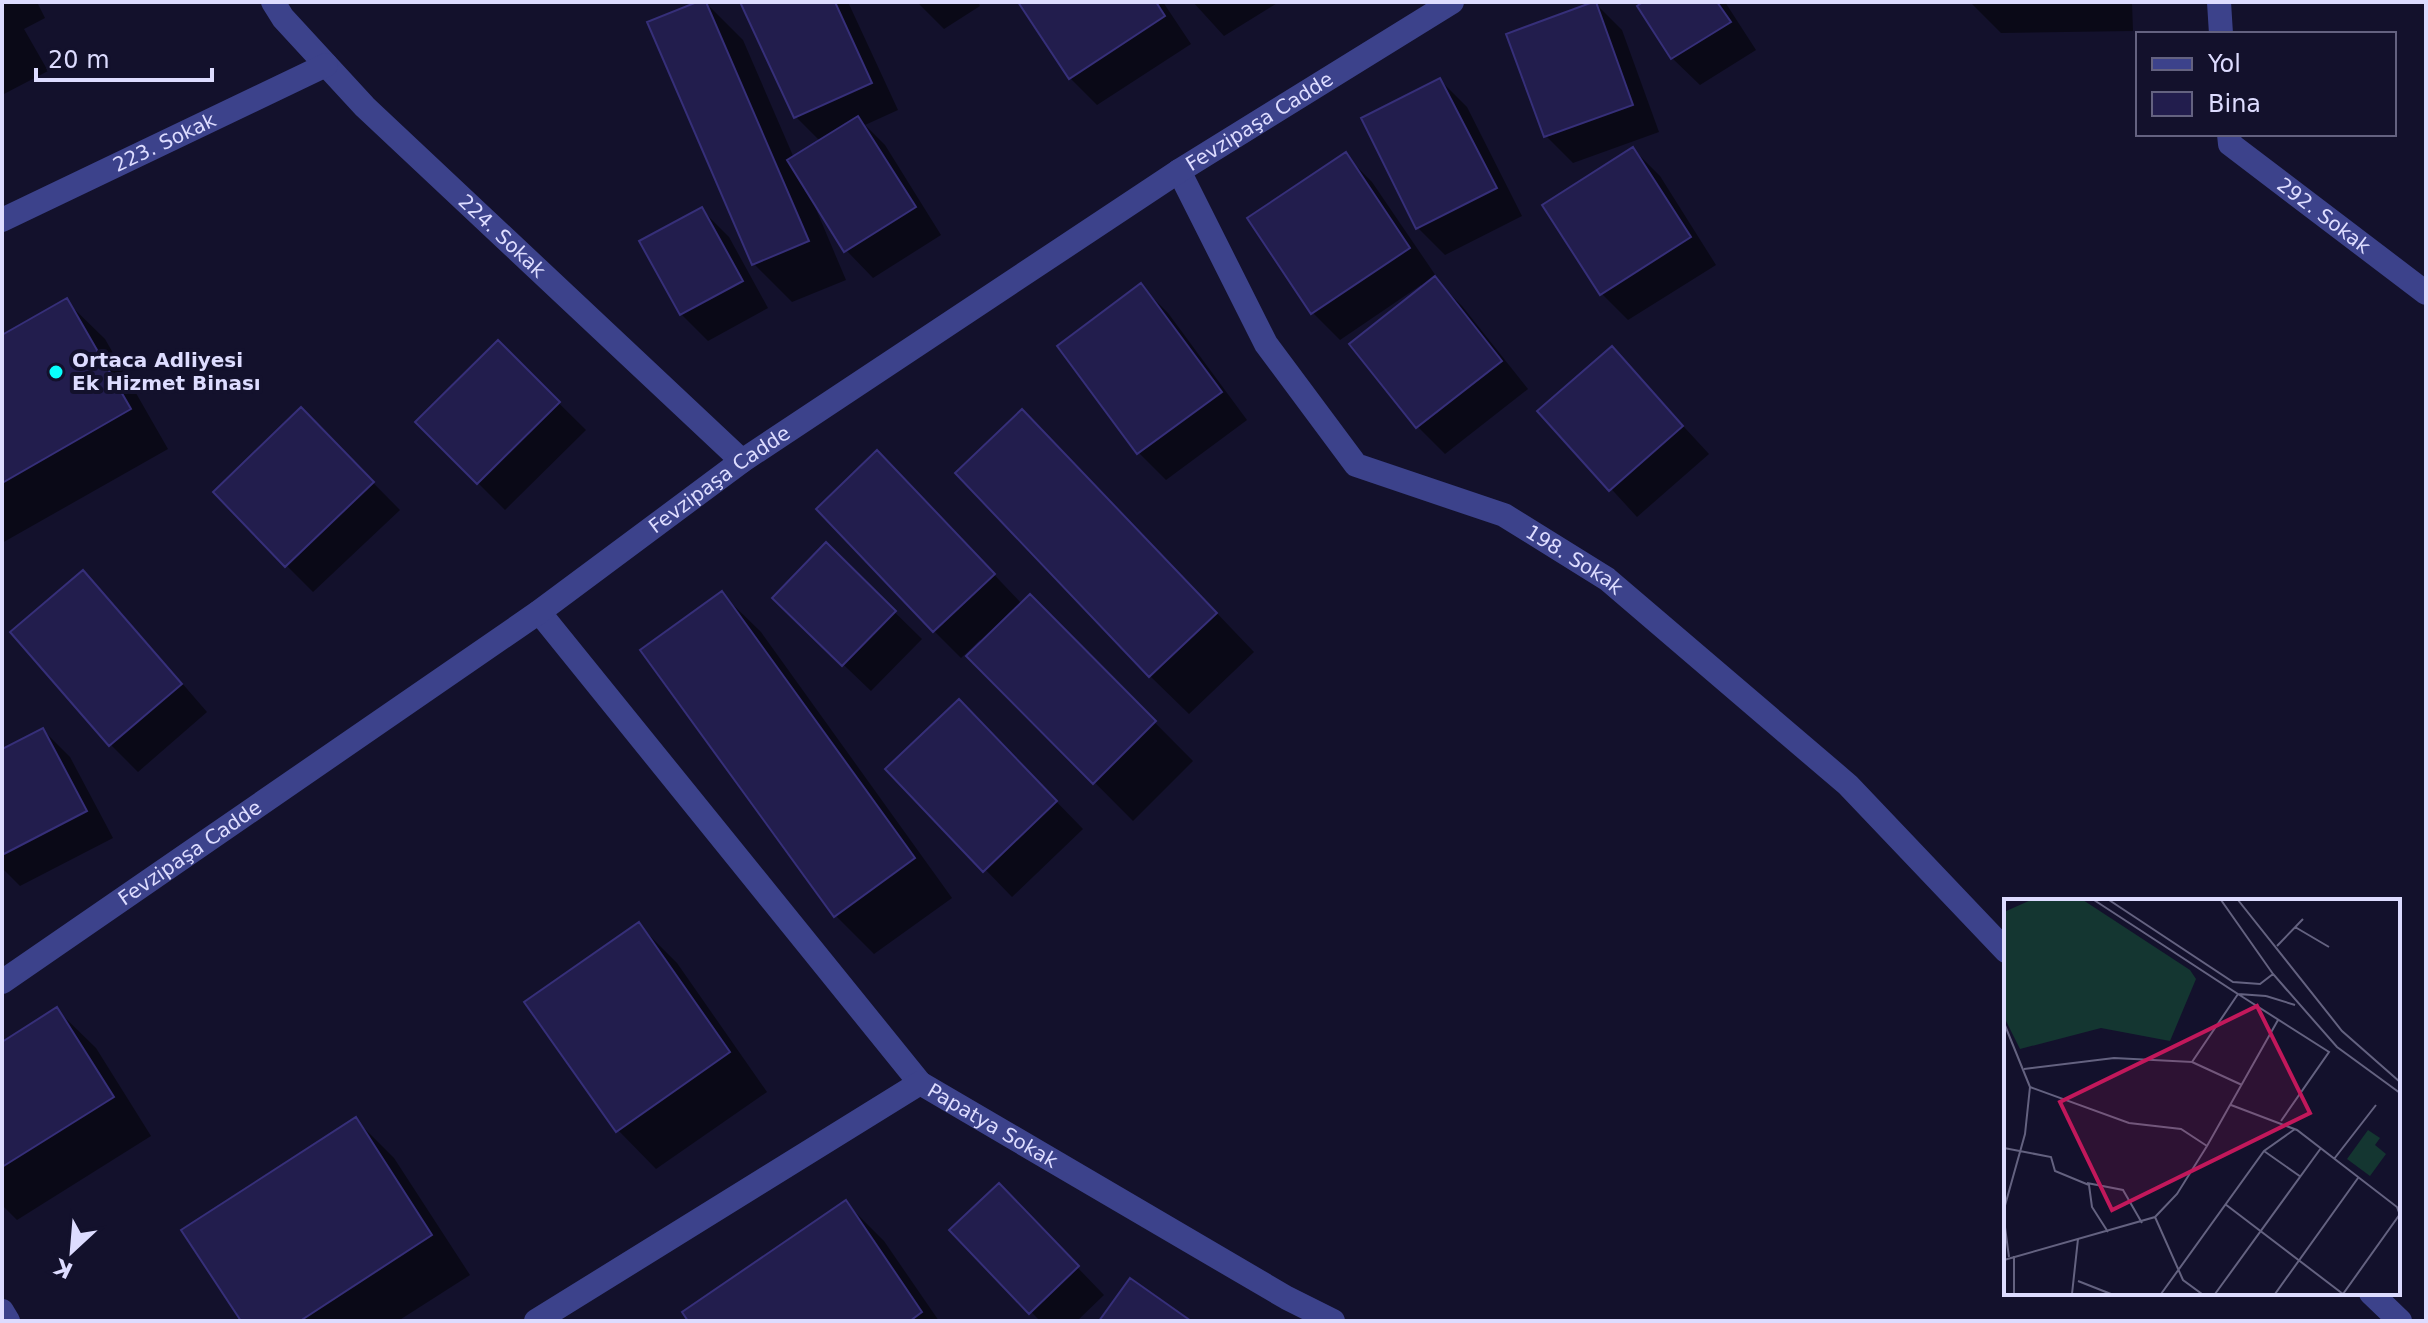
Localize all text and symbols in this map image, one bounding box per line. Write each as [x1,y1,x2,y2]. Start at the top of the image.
scale bar [36,32,212,82]
legend [2136,32,2396,136]
text: 20 m [48,46,110,74]
text: Yol [2207,50,2241,78]
street label: Fevzipaşa Cadde [1181,67,1337,176]
text: Bina [2208,90,2261,118]
street label: 223. Sokak [109,107,220,177]
street label: 292. Sokak [2272,172,2376,259]
street label: 224. Sokak [453,189,551,283]
place label: Ortaca Adliyesi Ek Hizmet Binası [72,348,261,395]
marker: Ortaca Adliyesi Ek Hizmet Binası [47,363,65,381]
street label: Fevzipaşa Cadde [644,420,795,538]
street label: 198. Sokak [1521,520,1628,600]
street label: Fevzipaşa Cadde [114,795,266,910]
inset map [2004,899,2400,1295]
street label: Papatya Sokak [923,1078,1062,1173]
north arrow [32,1211,112,1291]
text: K [49,1253,77,1284]

